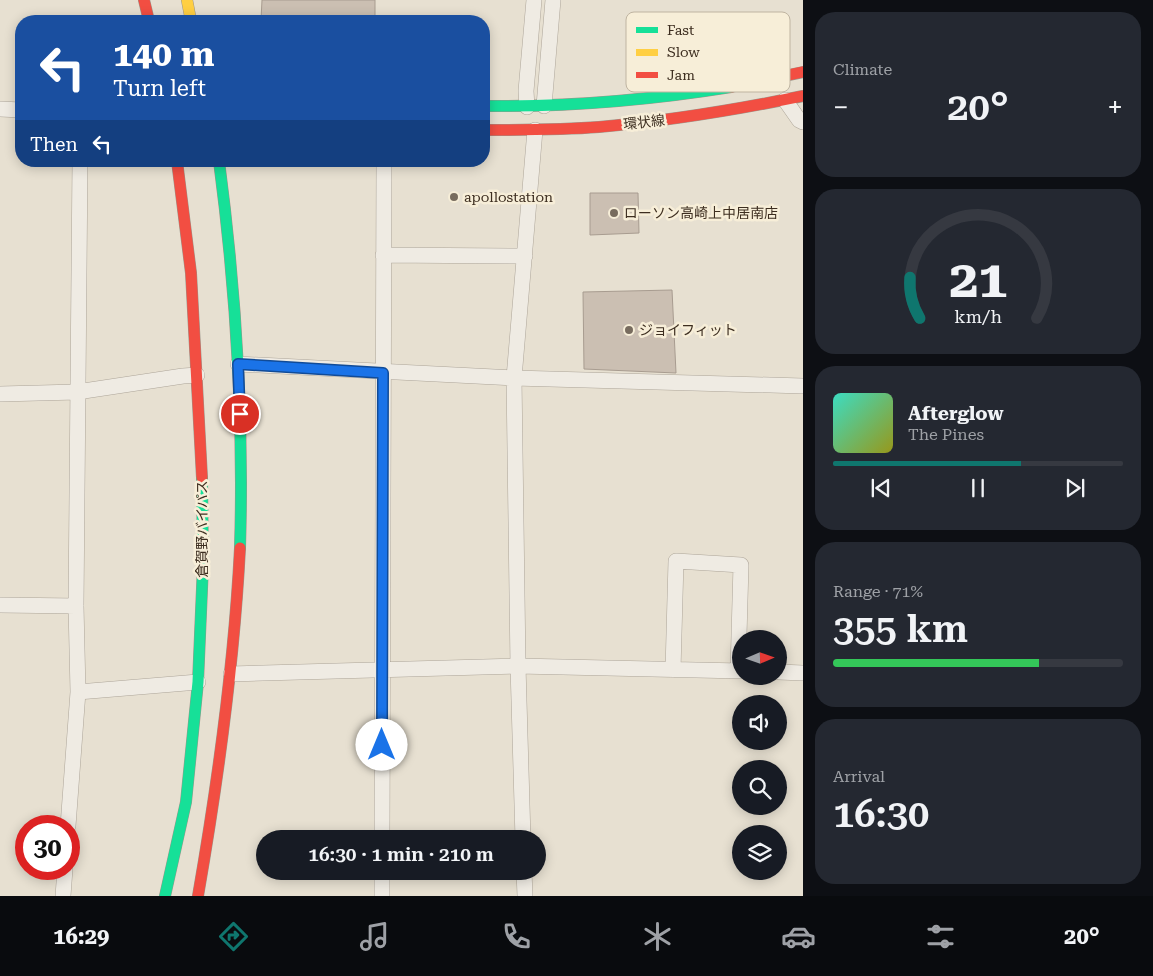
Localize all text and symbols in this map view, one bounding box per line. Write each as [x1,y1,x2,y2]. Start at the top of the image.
legend [626,12,790,92]
text: Fast [667,22,694,38]
text: 140 m [113,34,214,75]
icon: left [30,35,95,100]
text: Slow [667,44,700,60]
text: Climate [833,60,892,79]
text: Jam [667,67,695,83]
text: Turn left [113,76,206,101]
text: 20° [947,85,1009,129]
text: − [833,91,849,124]
text: + [1107,91,1123,124]
street label: 環状線 [622,112,666,132]
icon: left [88,130,116,158]
text: Then [30,133,78,156]
place label: apollostation [464,189,553,205]
marker: apollostation [448,191,460,203]
place label: ローソン高崎上中居南店 [624,205,778,221]
marker: ローソン高崎上中居南店 [608,207,620,219]
text: 21 [949,249,1007,310]
text: km/h [954,306,1002,327]
place label: ジョイフィット [639,322,737,338]
marker: ジョイフィット [623,324,635,336]
pin [219,393,261,435]
icon: arrive [226,400,254,428]
text: Afterglow [908,402,1004,425]
text: The Pines [908,425,984,444]
icon: previous [867,474,895,502]
icon: pause [964,474,992,502]
icon: next [1061,474,1089,502]
street label: 倉賀野バイパス [194,480,210,578]
text: Range · 71% [833,582,923,601]
text: 355 km [833,607,968,651]
north arrow [732,630,788,685]
map controls [732,630,787,880]
button: sound [732,695,787,750]
position arrow [355,718,407,770]
button: search [732,760,787,815]
text: Arrival [833,767,885,786]
text: 16:30 [833,792,929,836]
speed limit sign: 30 [15,815,80,880]
button: layers [732,825,787,880]
text: 16:30 · 1 min · 210 m [308,843,494,866]
icon: directions [216,919,251,954]
icon: music [357,919,392,954]
icon: phone [499,919,534,954]
icon: climate [640,919,675,954]
icon: car [781,919,816,954]
icon: filters [923,919,958,954]
text: 16:29 [53,924,109,949]
text: 20° [1064,924,1100,949]

